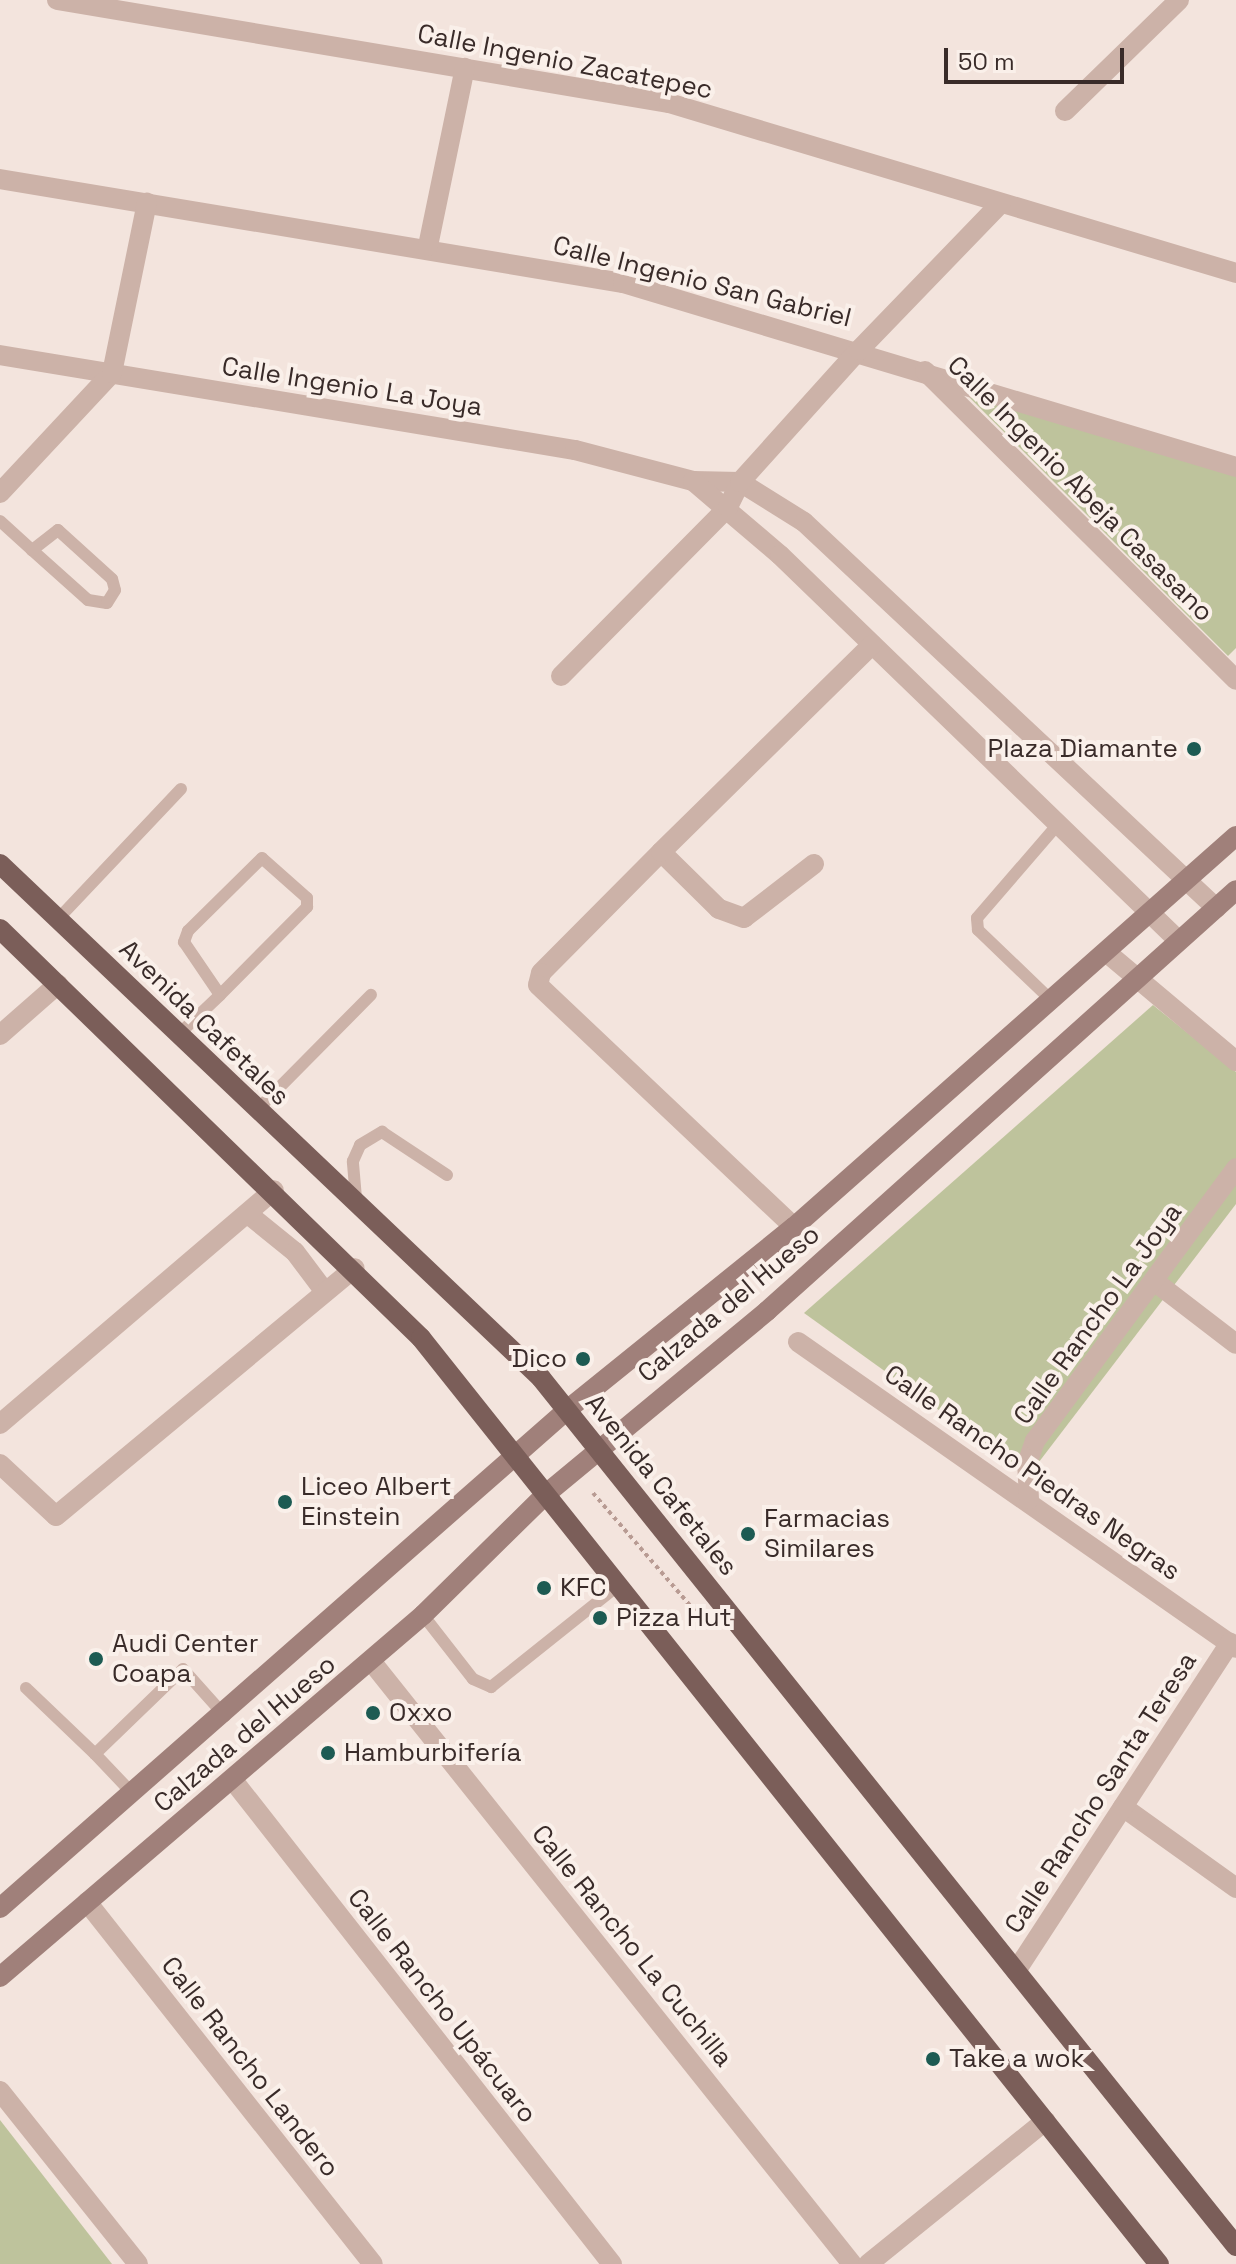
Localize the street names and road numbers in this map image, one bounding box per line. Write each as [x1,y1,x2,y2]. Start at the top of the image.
street label: Calle Ingenio Zacatepec [415,18,715,106]
street label: Calle Ingenio San Gabriel [550,230,854,334]
street label: Calle Ingenio Abeja Casasano [941,350,1219,628]
street label: Calle Ingenio La Joya [219,351,485,423]
street label: Avenida Cafetales [112,934,296,1112]
street label: Calle Rancho La Joya [1007,1197,1189,1431]
street label: Calzada del Hueso [632,1219,826,1389]
street label: Calle Rancho Piedras Negras [878,1359,1186,1587]
street label: Avenida Cafetales [578,1388,744,1582]
street label: Calle Rancho Santa Teresa [998,1646,1204,1940]
street label: Calzada del Hueso [148,1649,342,1819]
street label: Calle Rancho La Cuchilla [525,1819,739,2073]
street label: Calle Rancho Upácuaro [341,1883,543,2129]
street label: Calle Rancho Landero [154,1951,346,2183]

